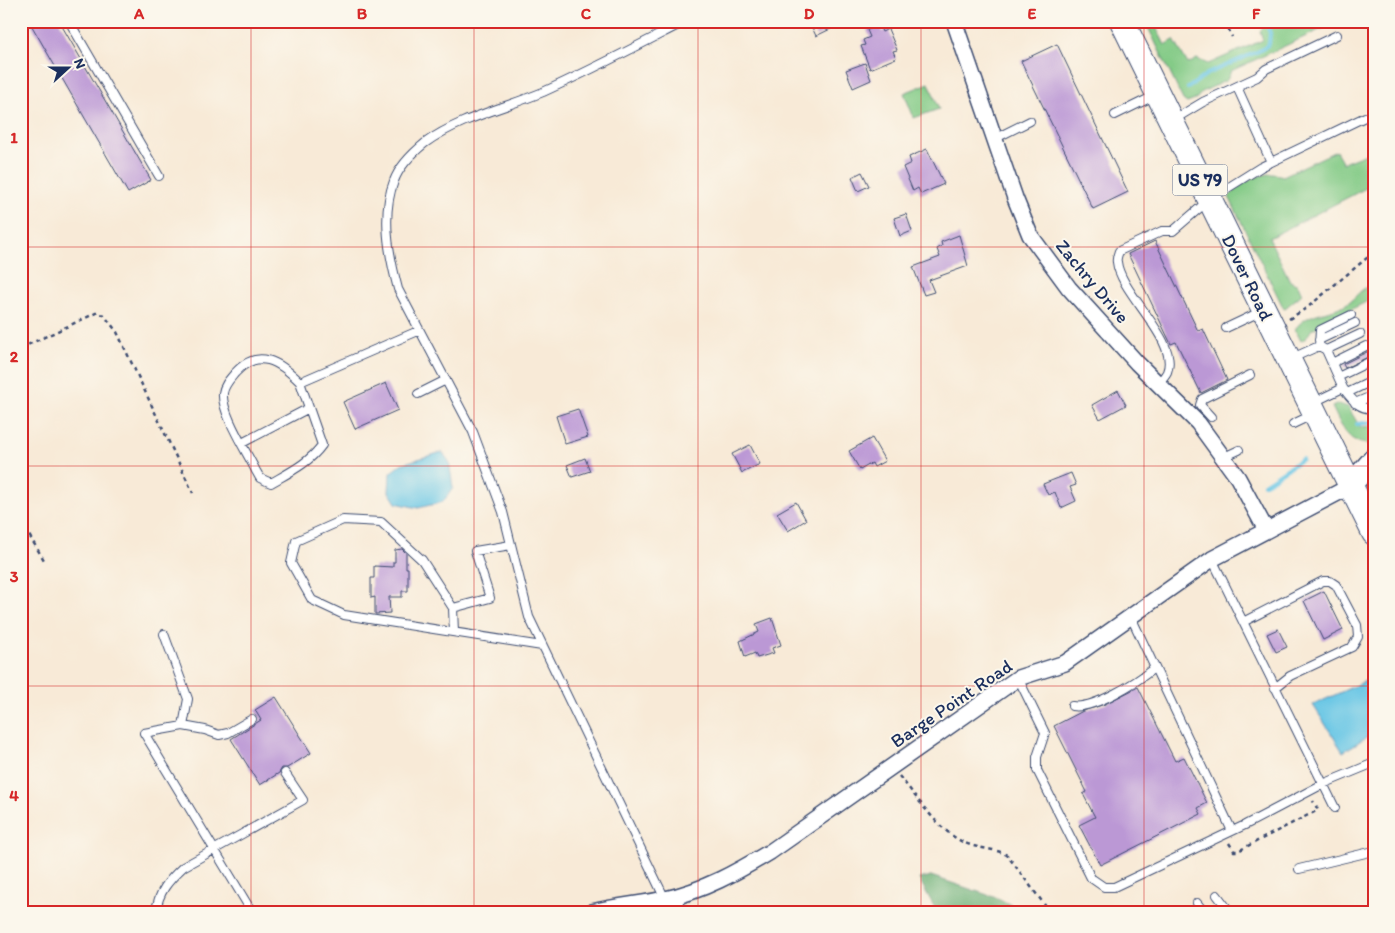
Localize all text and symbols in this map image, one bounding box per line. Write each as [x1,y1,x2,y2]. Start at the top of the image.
text: A [133,4,145,23]
text: B [357,4,368,23]
text: C [581,4,592,23]
text: D [804,4,815,23]
text: E [1028,4,1037,23]
text: F [1252,4,1261,23]
north arrow [42,42,92,92]
text: N [70,56,89,71]
text: 1 [10,128,18,147]
road number: US 79 [1172,164,1228,196]
street label: Dover Road [1217,230,1279,325]
street label: Zachry Drive [1051,235,1134,328]
text: 2 [10,347,19,366]
text: 3 [10,567,19,586]
street label: Barge Point Road [886,654,1016,753]
text: 4 [9,786,19,805]

